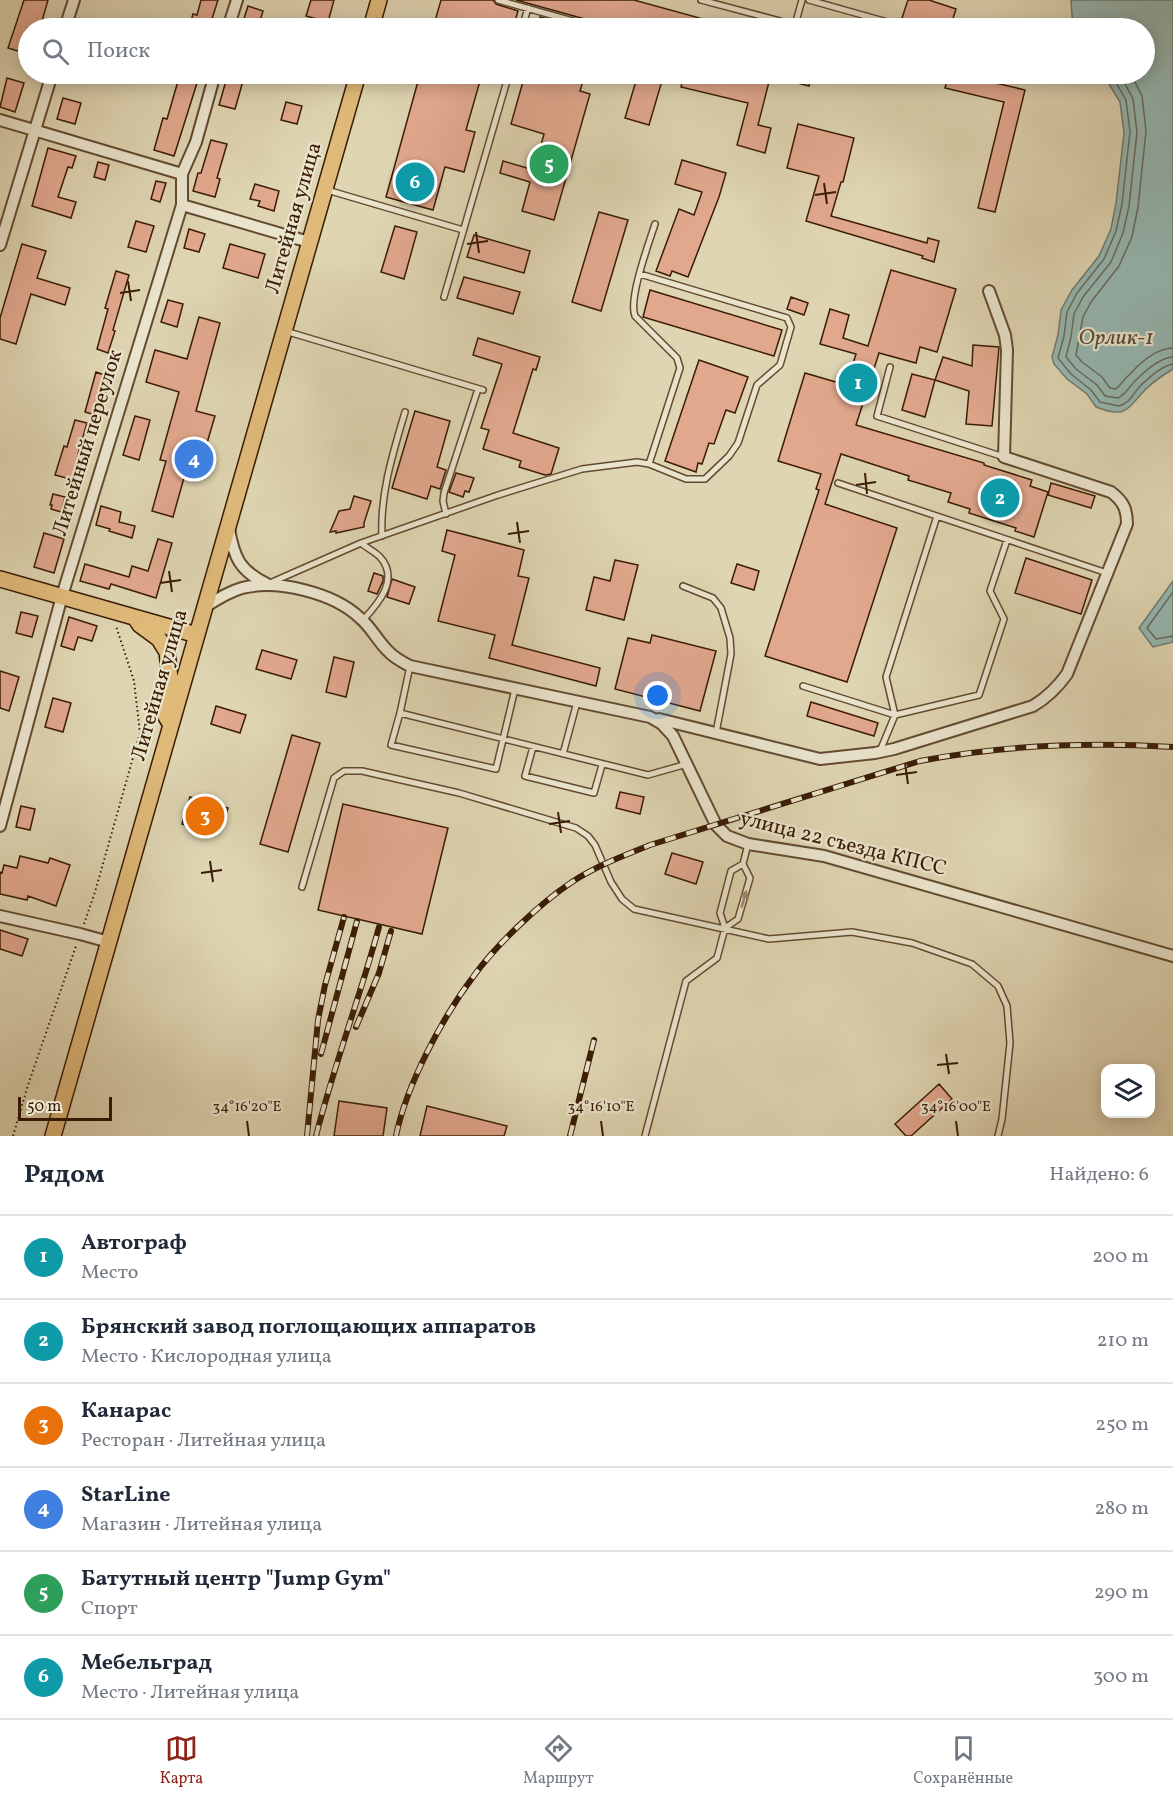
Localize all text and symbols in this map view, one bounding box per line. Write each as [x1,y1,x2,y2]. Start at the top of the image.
search box [18,18,1155,84]
icon: search [39,35,72,68]
text: Поиск [87,36,150,67]
street label: Литейная улица [259,139,329,297]
pin: 5 [530,142,568,186]
pin: 6 [396,160,434,204]
water label: Орлик-1 [1078,323,1154,354]
street label: Литейный переулок [46,346,130,540]
pin: 1 [838,360,878,406]
pin: 4 [174,436,214,482]
pin: 2 [980,476,1020,520]
street label: Литейная улица [125,606,195,764]
your location [643,681,672,710]
pin: 3 [186,794,224,838]
street label: улица 22 съезда КПСС [737,804,949,884]
one-way arrow [740,890,749,908]
map controls [1101,1064,1155,1118]
button: layers [1101,1064,1155,1118]
scale bar [18,1094,112,1122]
text: 50 m [27,1096,61,1118]
text: 34°16'20"E [213,1097,281,1118]
text: 34°16'10"E [568,1097,634,1118]
text: 34°16'00"E [921,1097,991,1118]
text: Рядом [24,1157,104,1193]
text: Найдено: 6 [1049,1161,1149,1189]
text: Автограф [81,1228,187,1259]
text: 1 [39,1243,48,1271]
text: 200 m [1092,1243,1149,1271]
text: Место [81,1259,138,1287]
text: Брянский завод поглощающих аппаратов [81,1312,536,1343]
text: 2 [38,1327,49,1355]
text: 210 m [1097,1327,1149,1355]
text: Место · Кислородная улица [81,1343,332,1371]
text: Канарас [81,1396,171,1427]
text: 3 [38,1411,49,1439]
text: 250 m [1095,1411,1149,1439]
text: Ресторан · Литейная улица [81,1427,326,1455]
text: StarLine [81,1480,170,1511]
text: 4 [37,1495,50,1523]
text: 280 m [1094,1495,1149,1523]
text: Магазин · Литейная улица [81,1511,322,1539]
text: Батутный центр "Jump Gym" [81,1564,391,1595]
text: 5 [39,1579,48,1607]
text: 290 m [1094,1579,1149,1607]
text: Спорт [81,1595,138,1623]
text: Мебельград [81,1648,212,1679]
text: 6 [38,1663,49,1691]
text: 300 m [1093,1663,1149,1691]
text: Место · Литейная улица [81,1679,299,1707]
tab: Карта [160,1732,203,1790]
tab: Маршрут [523,1732,594,1790]
tab: Сохранённые [913,1732,1013,1790]

